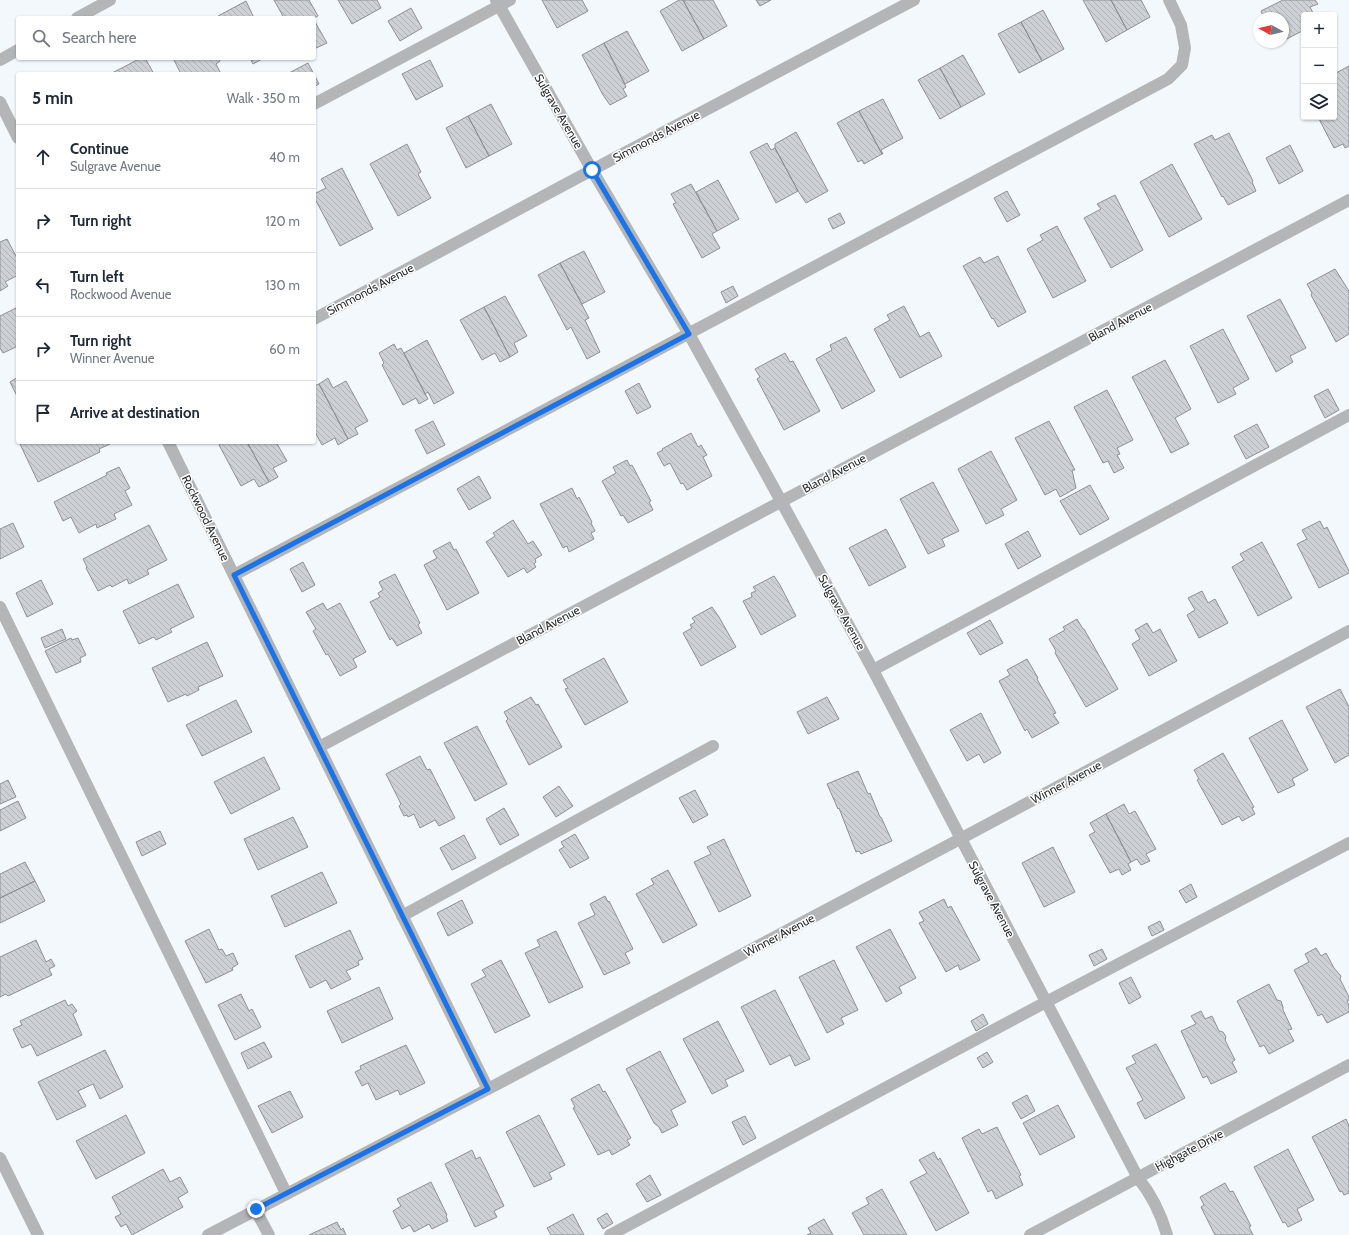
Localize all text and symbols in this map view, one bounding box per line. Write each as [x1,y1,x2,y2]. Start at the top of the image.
north arrow [1253,12,1289,48]
map controls [1301,12,1337,120]
button: + [1301,12,1337,48]
search box [16,16,316,60]
icon: search [30,27,52,49]
text: Search here [62,29,137,47]
button: − [1301,48,1337,84]
street label: Sulgrave Avenue [532,71,586,151]
button: layers [1301,84,1337,120]
text: 5 min [32,88,73,108]
text: Walk · 350 m [227,90,300,106]
street label: Simmonds Avenue [610,107,702,165]
text: Continue [70,140,129,158]
icon: ahead [32,146,54,168]
text: 40 m [269,149,300,165]
text: Sulgrave Avenue [70,158,161,174]
route start [583,161,601,179]
icon: right [32,210,54,232]
text: Turn right [70,212,131,230]
text: 120 m [266,213,300,229]
street label: Simmonds Avenue [324,260,416,318]
text: Turn left [70,268,124,286]
icon: left [32,274,54,296]
text: 130 m [265,277,300,293]
text: Rockwood Avenue [70,286,172,302]
street label: Bland Avenue [1086,299,1154,345]
text: Turn right [70,332,131,350]
icon: right [32,338,54,360]
text: 60 m [269,341,300,357]
text: Winner Avenue [70,350,154,366]
icon: arrive [32,402,54,424]
text: Arrive at destination [70,404,200,422]
street label: Bland Avenue [800,450,868,496]
street label: Rockwood Avenue [179,473,233,563]
street label: Sulgrave Avenue [815,572,869,652]
street label: Bland Avenue [514,602,582,648]
street label: Winner Avenue [1028,757,1104,807]
street label: Sulgrave Avenue [966,858,1018,940]
street label: Winner Avenue [741,910,817,960]
street label: Highgate Drive [1152,1126,1226,1174]
route end [247,1200,265,1218]

